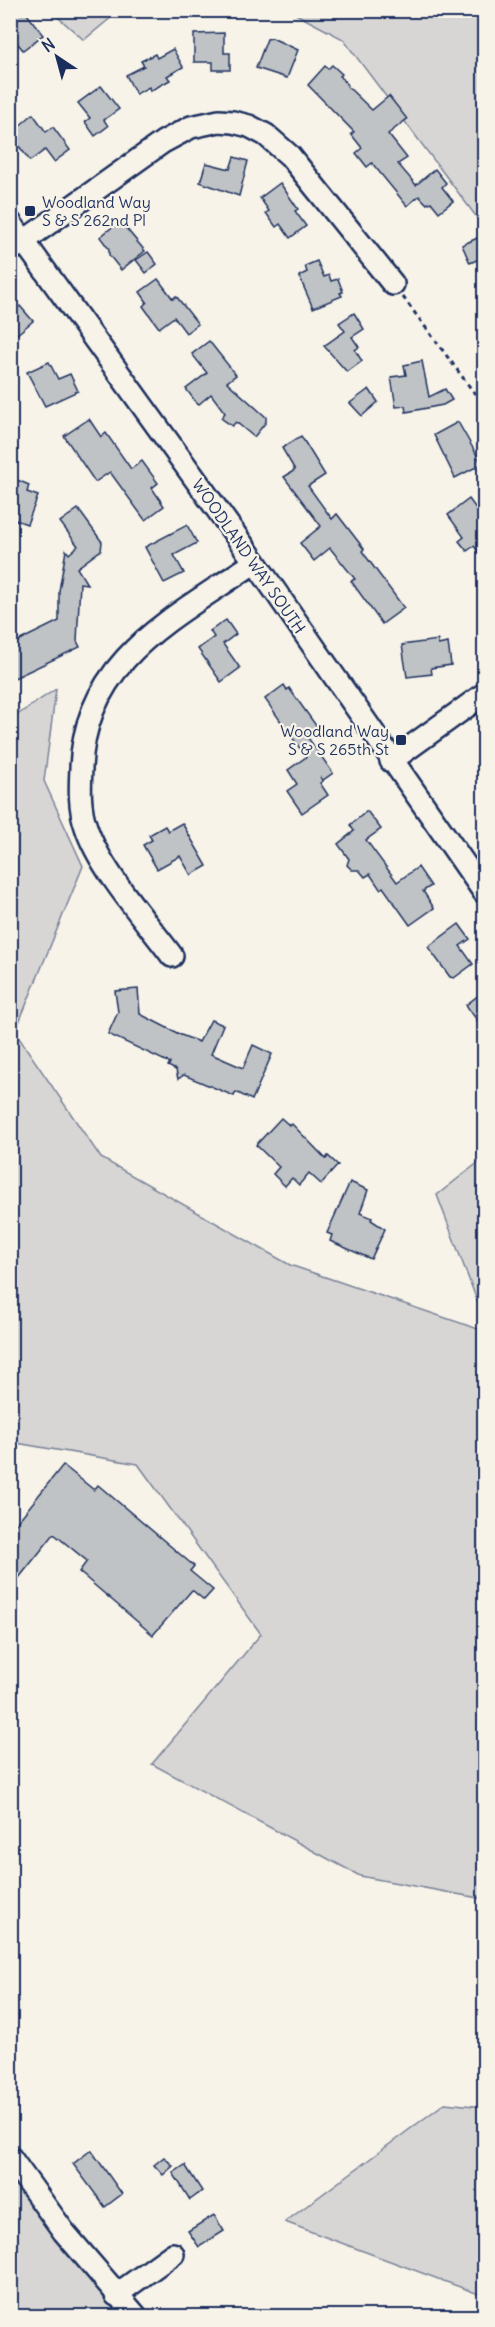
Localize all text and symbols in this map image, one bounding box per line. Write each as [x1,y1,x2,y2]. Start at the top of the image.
north arrow [27,27,87,87]
text: N [38,34,59,56]
place label: Woodland Way S & S 262nd Pl [42,192,151,230]
marker: Woodland Way S & S 262nd Pl [23,204,37,218]
street label: WOODLAND WAY SOUTH [188,475,310,637]
place label: Woodland Way S & S 265th St [280,721,390,759]
marker: Woodland Way S & S 265th St [394,733,408,747]

